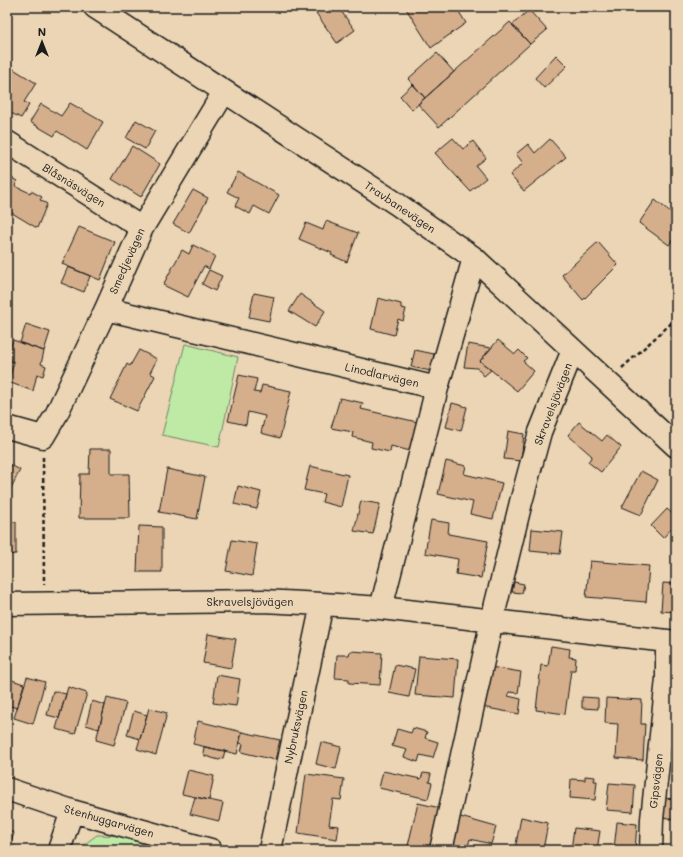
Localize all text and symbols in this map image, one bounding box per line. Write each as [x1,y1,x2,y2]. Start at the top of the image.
north arrow [22,22,62,62]
text: N [38,24,46,39]
street label: Blåsnäsvägen [40,159,109,210]
street label: Travbanevägen [362,177,439,236]
street label: Smedjevägen [105,225,148,296]
street label: Linodlarvägen [344,359,421,390]
street label: Skravelsjövägen [530,361,575,447]
street label: Skravelsjövägen [207,594,293,609]
street label: Nybruksvägen [280,689,311,765]
street label: Gipsvägen [645,753,666,809]
street label: Stenhuggarvägen [62,801,156,841]

